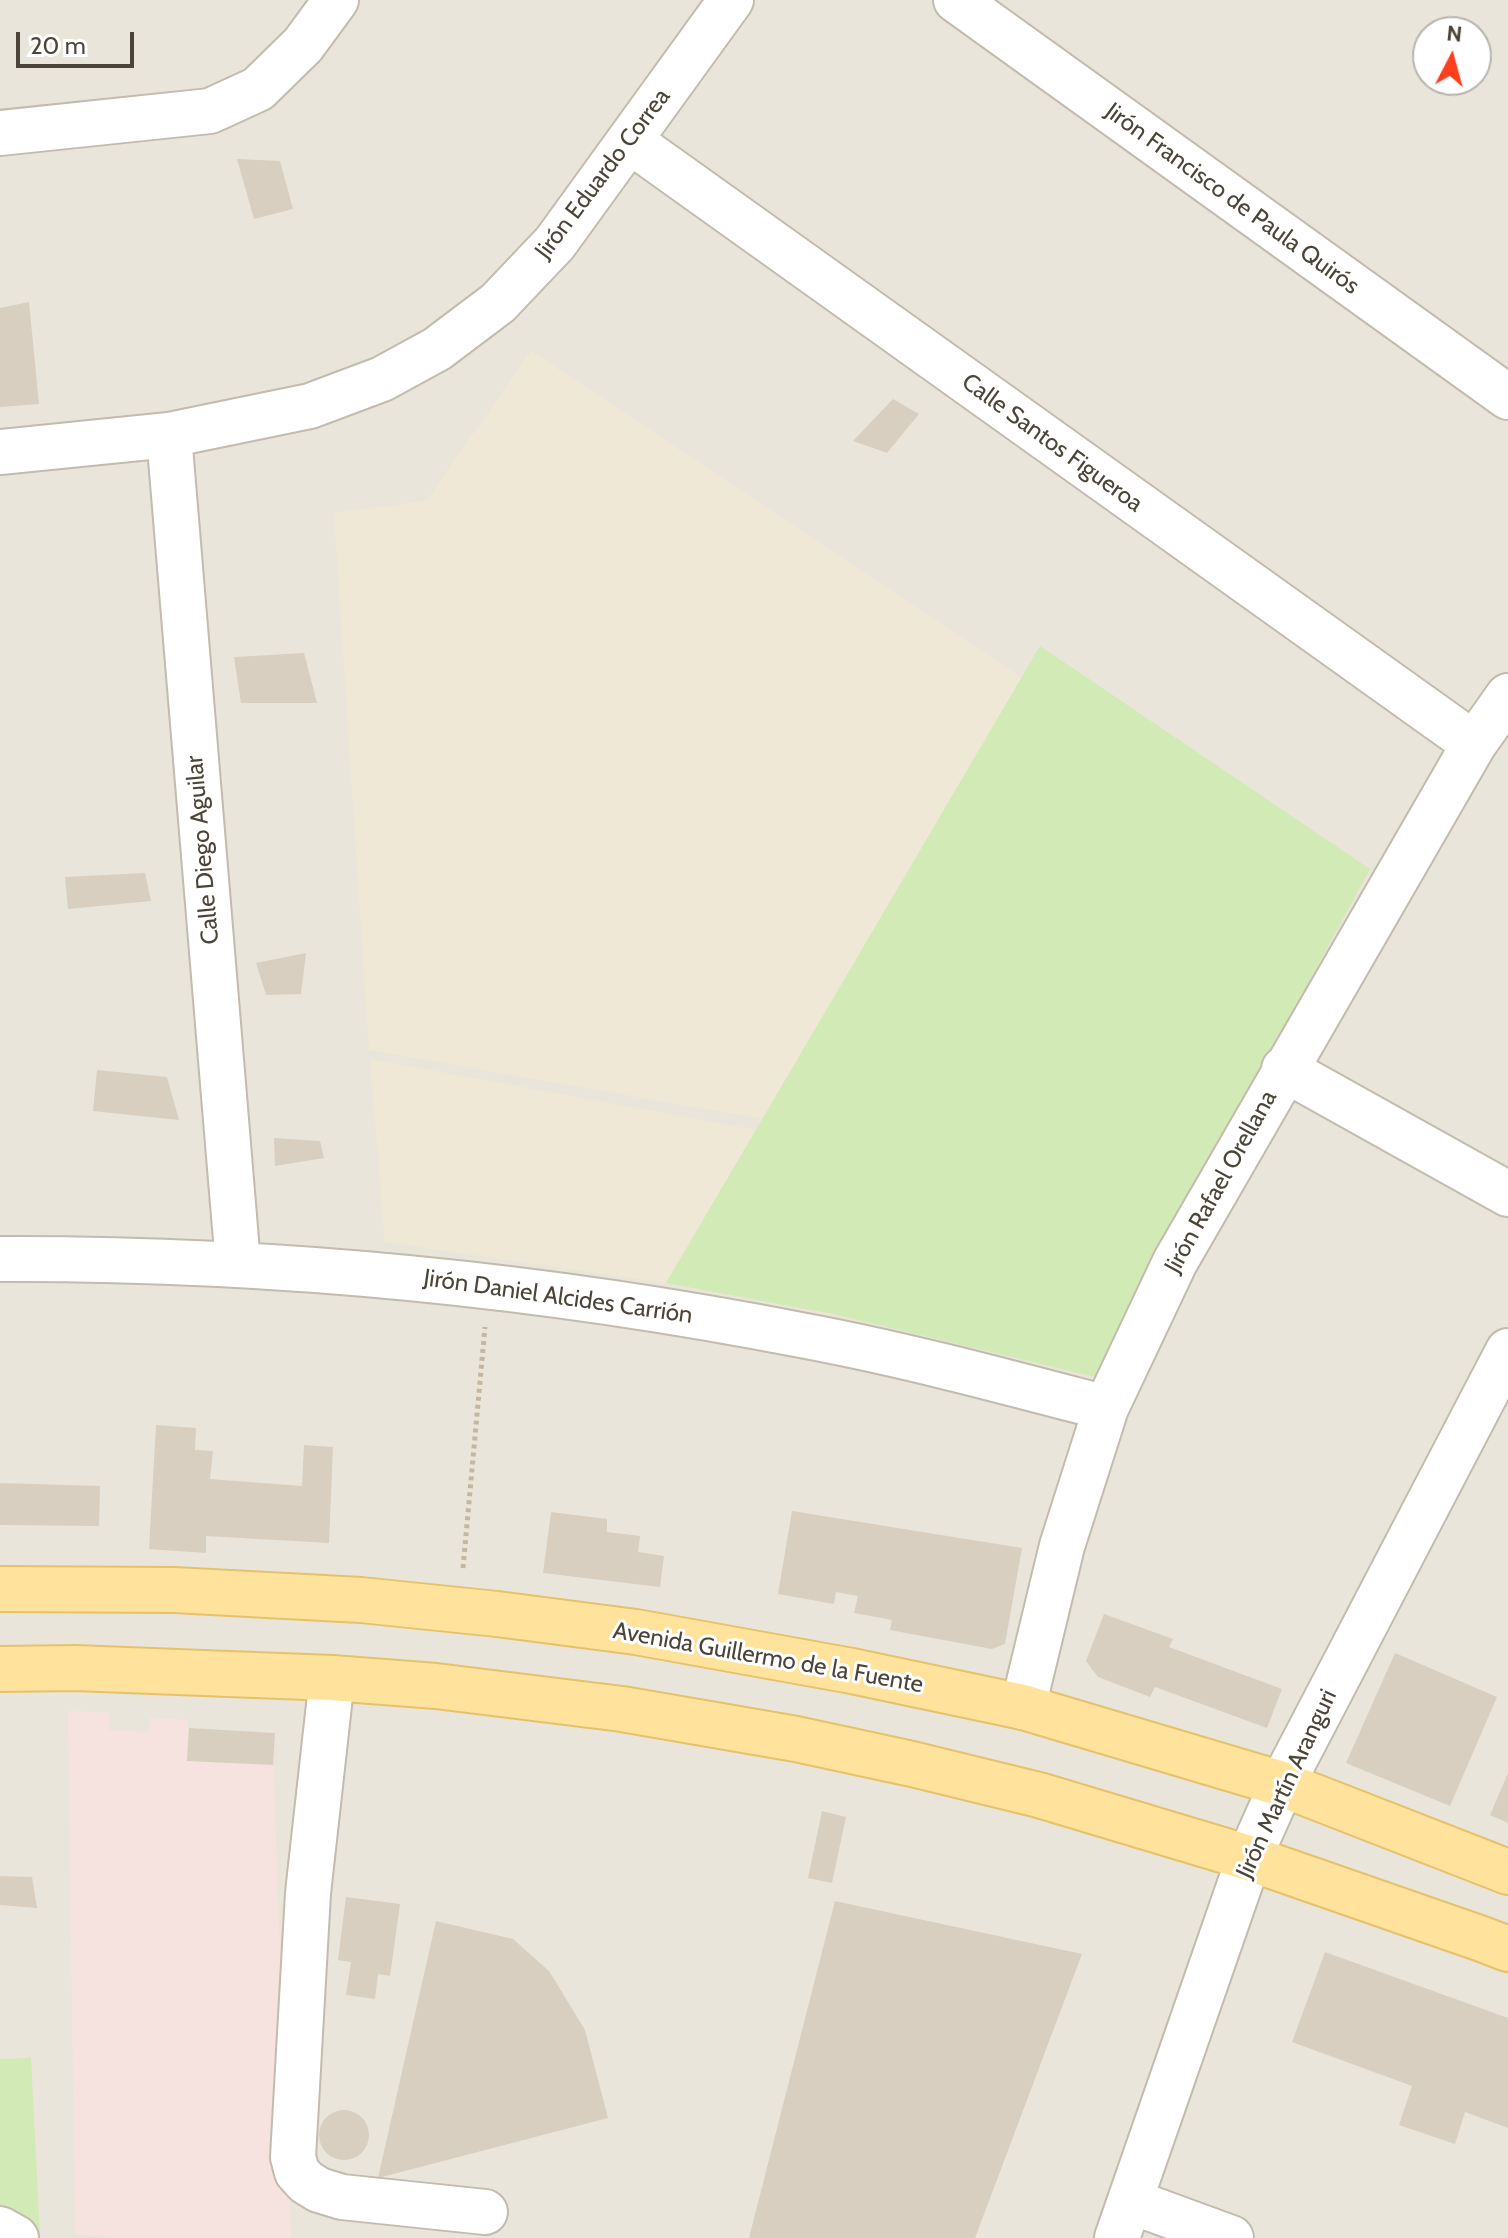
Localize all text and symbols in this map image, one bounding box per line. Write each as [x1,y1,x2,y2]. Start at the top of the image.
scale bar [20,16,138,66]
north arrow [1412,16,1492,96]
text: N [1445,19,1464,48]
text: 20 m [30,31,86,60]
street label: Jirón Eduardo Correa [529,83,677,265]
street label: Jirón Francisco de Paula Quirós [1099,97,1365,301]
street label: Calle Santos Figueroa [956,368,1148,518]
street label: Calle Diego Aguilar [180,754,226,946]
street label: Jirón Rafael Orellana [1159,1086,1283,1278]
street label: Jirón Daniel Alcides Carrión [422,1264,694,1330]
street label: Avenida Guillermo de la Fuente [611,1617,925,1699]
street label: Jirón Martín Aranguri [1231,1685,1343,1883]

